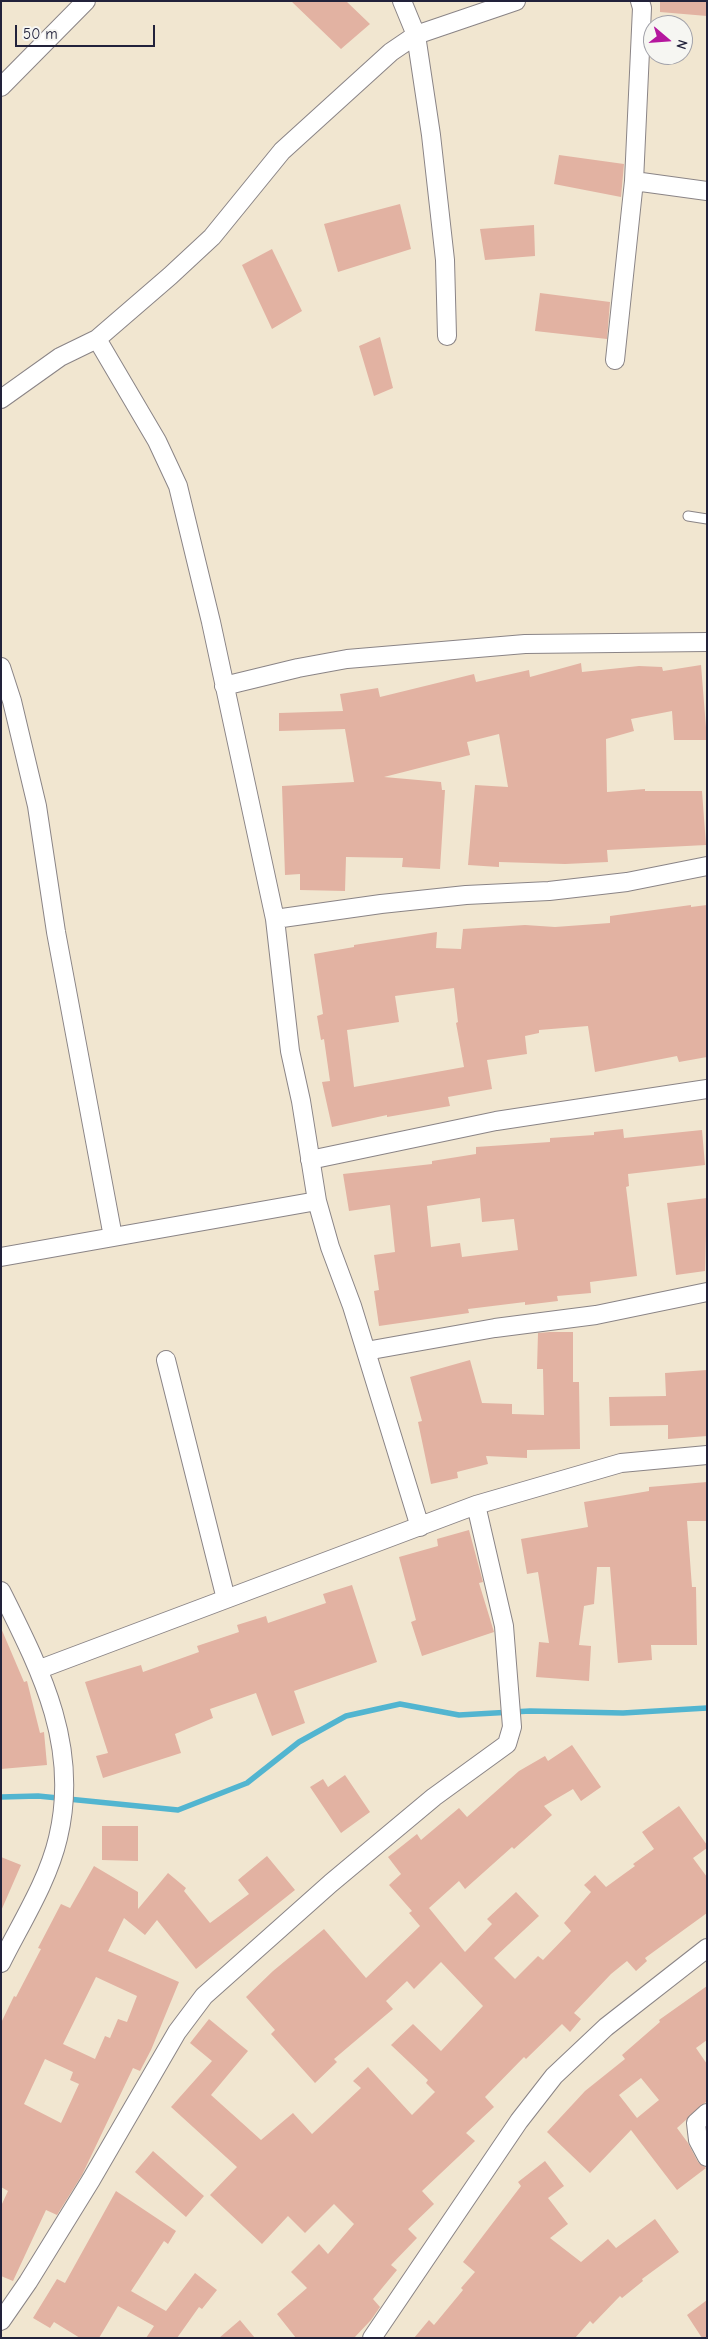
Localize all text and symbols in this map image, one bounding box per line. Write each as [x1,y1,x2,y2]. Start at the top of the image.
scale bar [18,15,158,47]
north arrow [643,15,693,65]
text: 50 m [23,25,58,43]
text: N [672,38,691,51]

